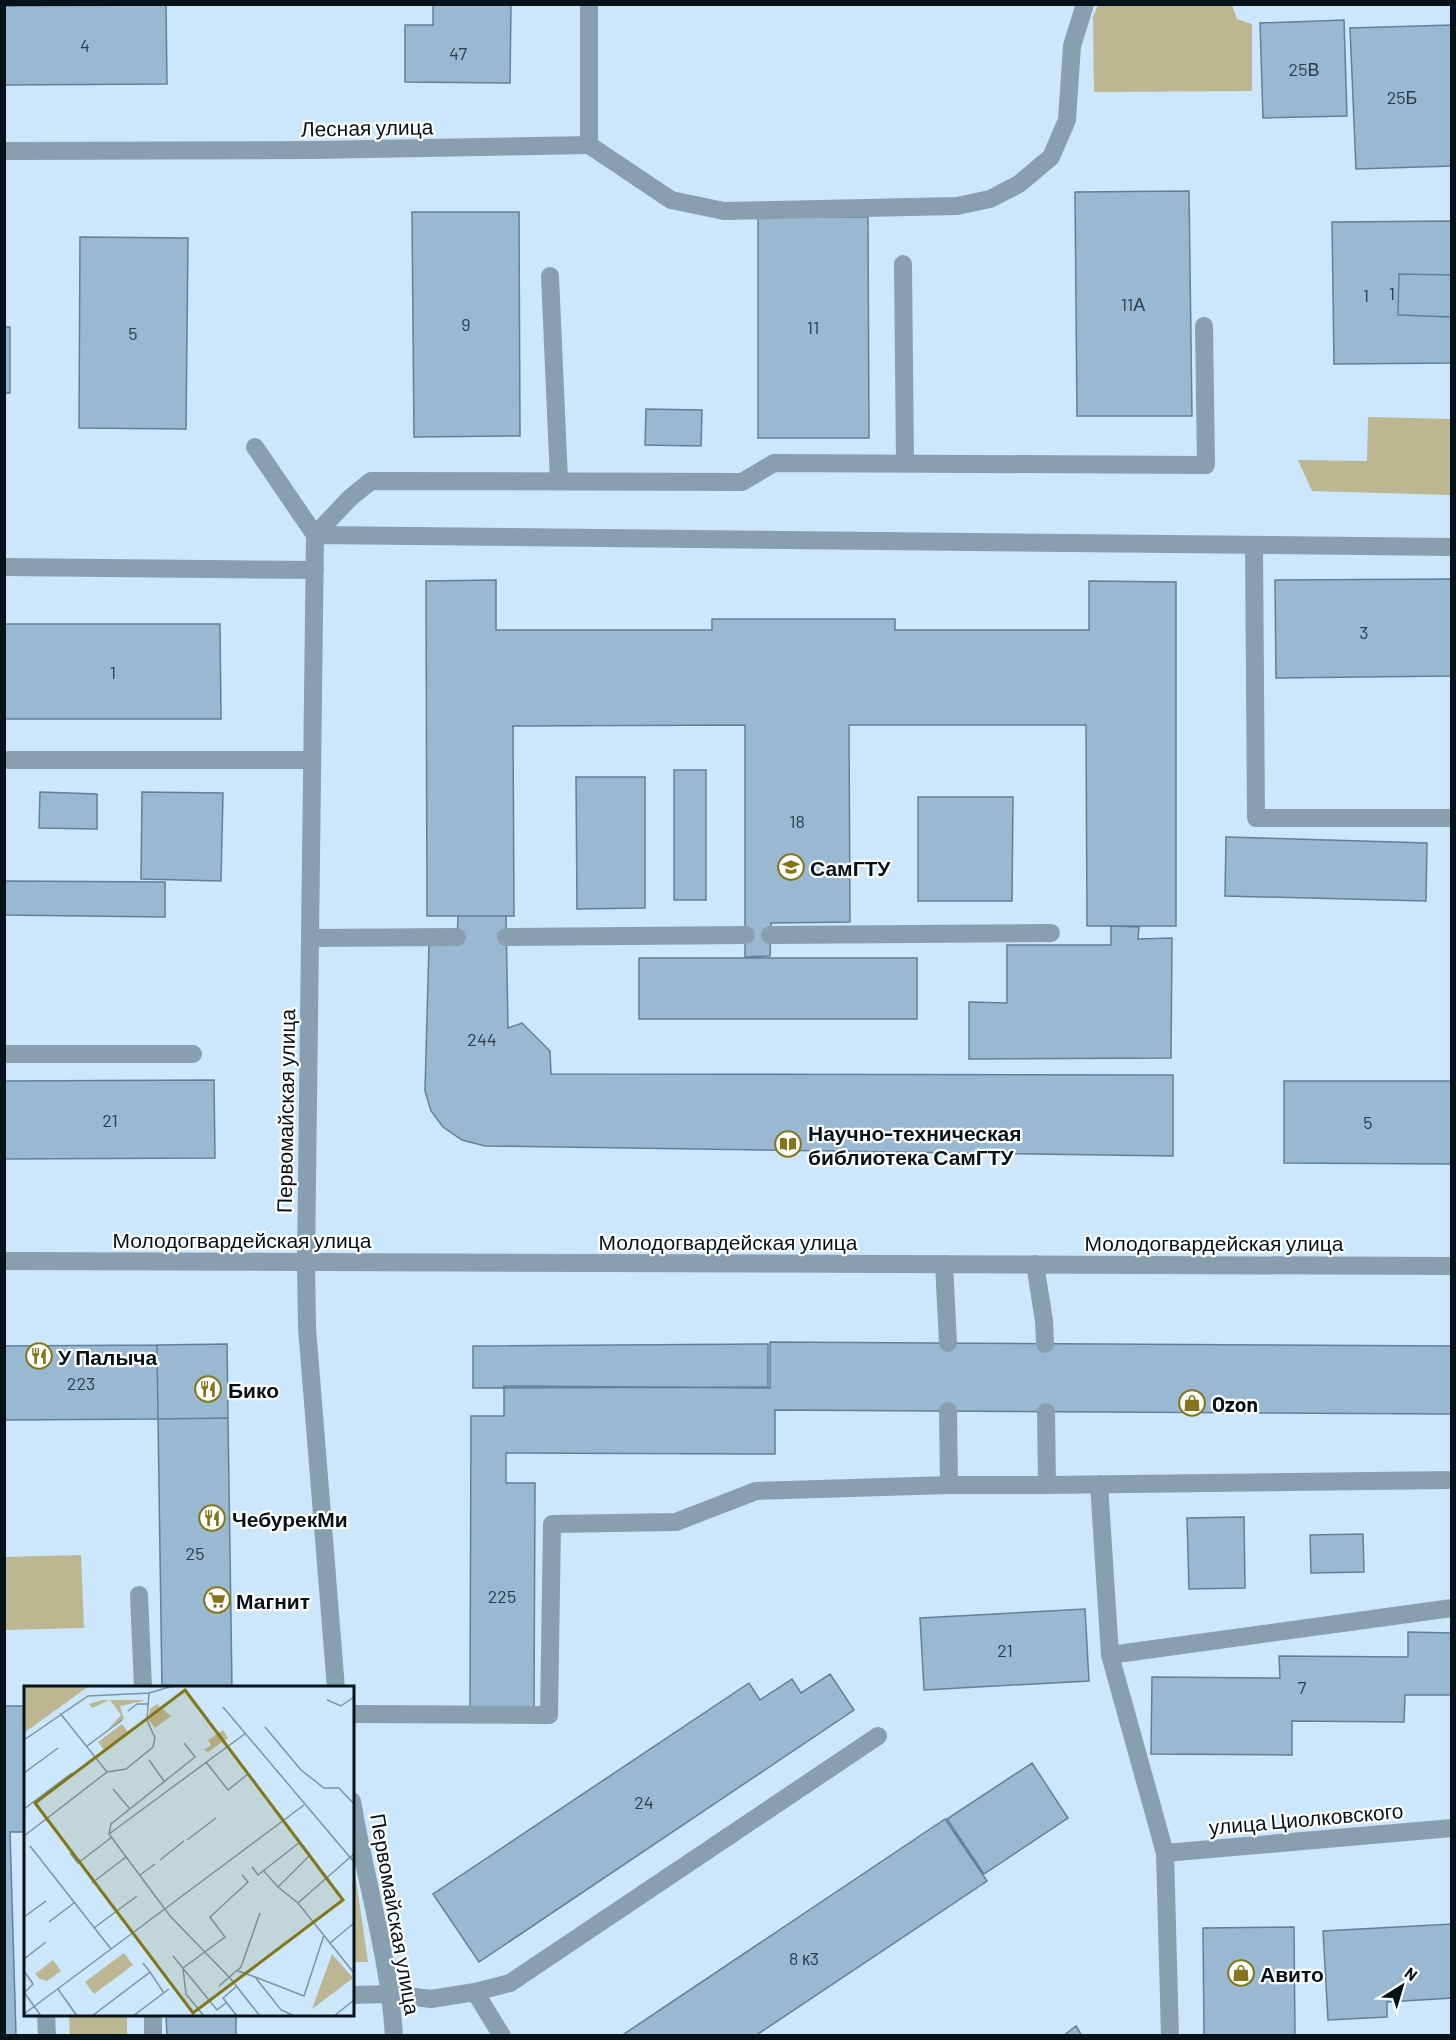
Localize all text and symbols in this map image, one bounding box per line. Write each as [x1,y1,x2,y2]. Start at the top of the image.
house number: 4 [80,34,90,56]
house number: 47 [449,42,467,64]
house number: 25В [1289,58,1319,80]
house number: 25Б [1387,86,1417,108]
street label: Лесная улица [301,113,434,141]
house number: 1 [1389,282,1395,304]
house number: 1 [1363,284,1369,306]
house number: 11А [1121,293,1145,315]
house number: 9 [461,313,471,335]
house number: 11 [807,316,819,338]
house number: 5 [128,322,138,344]
house number: 3 [1359,621,1369,643]
house number: 1 [110,661,116,683]
house number: 18 [789,810,805,832]
school or university icon: СамГТУ [776,852,806,882]
place label: СамГТУ [810,855,891,880]
street label: Первомайская улица [271,1008,299,1213]
house number: 244 [467,1028,497,1050]
house number: 21 [102,1109,118,1131]
house number: 5 [1363,1111,1373,1133]
place label: Научно-техническая библиотека СамГТУ [808,1120,1022,1169]
library icon: Научно-техническая библиотека СамГТУ [773,1129,803,1159]
street label: Молодогвардейская улица [113,1227,372,1252]
street label: Молодогвардейская улица [599,1229,858,1254]
street label: Молодогвардейская улица [1085,1230,1344,1255]
restaurant icon: У Палыча [24,1341,54,1371]
place label: У Палыча [58,1344,158,1369]
house number: 223 [67,1372,95,1394]
restaurant icon: Бико [193,1374,223,1404]
place label: Бико [228,1377,279,1402]
shop icon: Ozon [1177,1388,1207,1418]
place label: Ozon [1212,1391,1258,1416]
restaurant icon: ЧебурекМи [197,1503,227,1533]
place label: ЧебурекМи [232,1506,348,1531]
house number: 25 [186,1542,204,1564]
supermarket icon: Магнит [202,1585,232,1615]
house number: 225 [488,1585,516,1607]
place label: Магнит [236,1588,310,1613]
house number: 21 [997,1639,1013,1661]
house number: 7 [1298,1676,1307,1698]
inset map [24,1686,354,2016]
house number: 24 [634,1791,654,1813]
street label: улица Циолковского [1208,1797,1404,1839]
street label: Первомайская улица [366,1811,426,2017]
house number: 8 к3 [789,1947,819,1969]
north arrow [1372,1956,1432,2016]
shop icon: Авито [1226,1958,1256,1988]
place label: Авито [1260,1961,1324,1986]
text: N [1401,1963,1421,1984]

